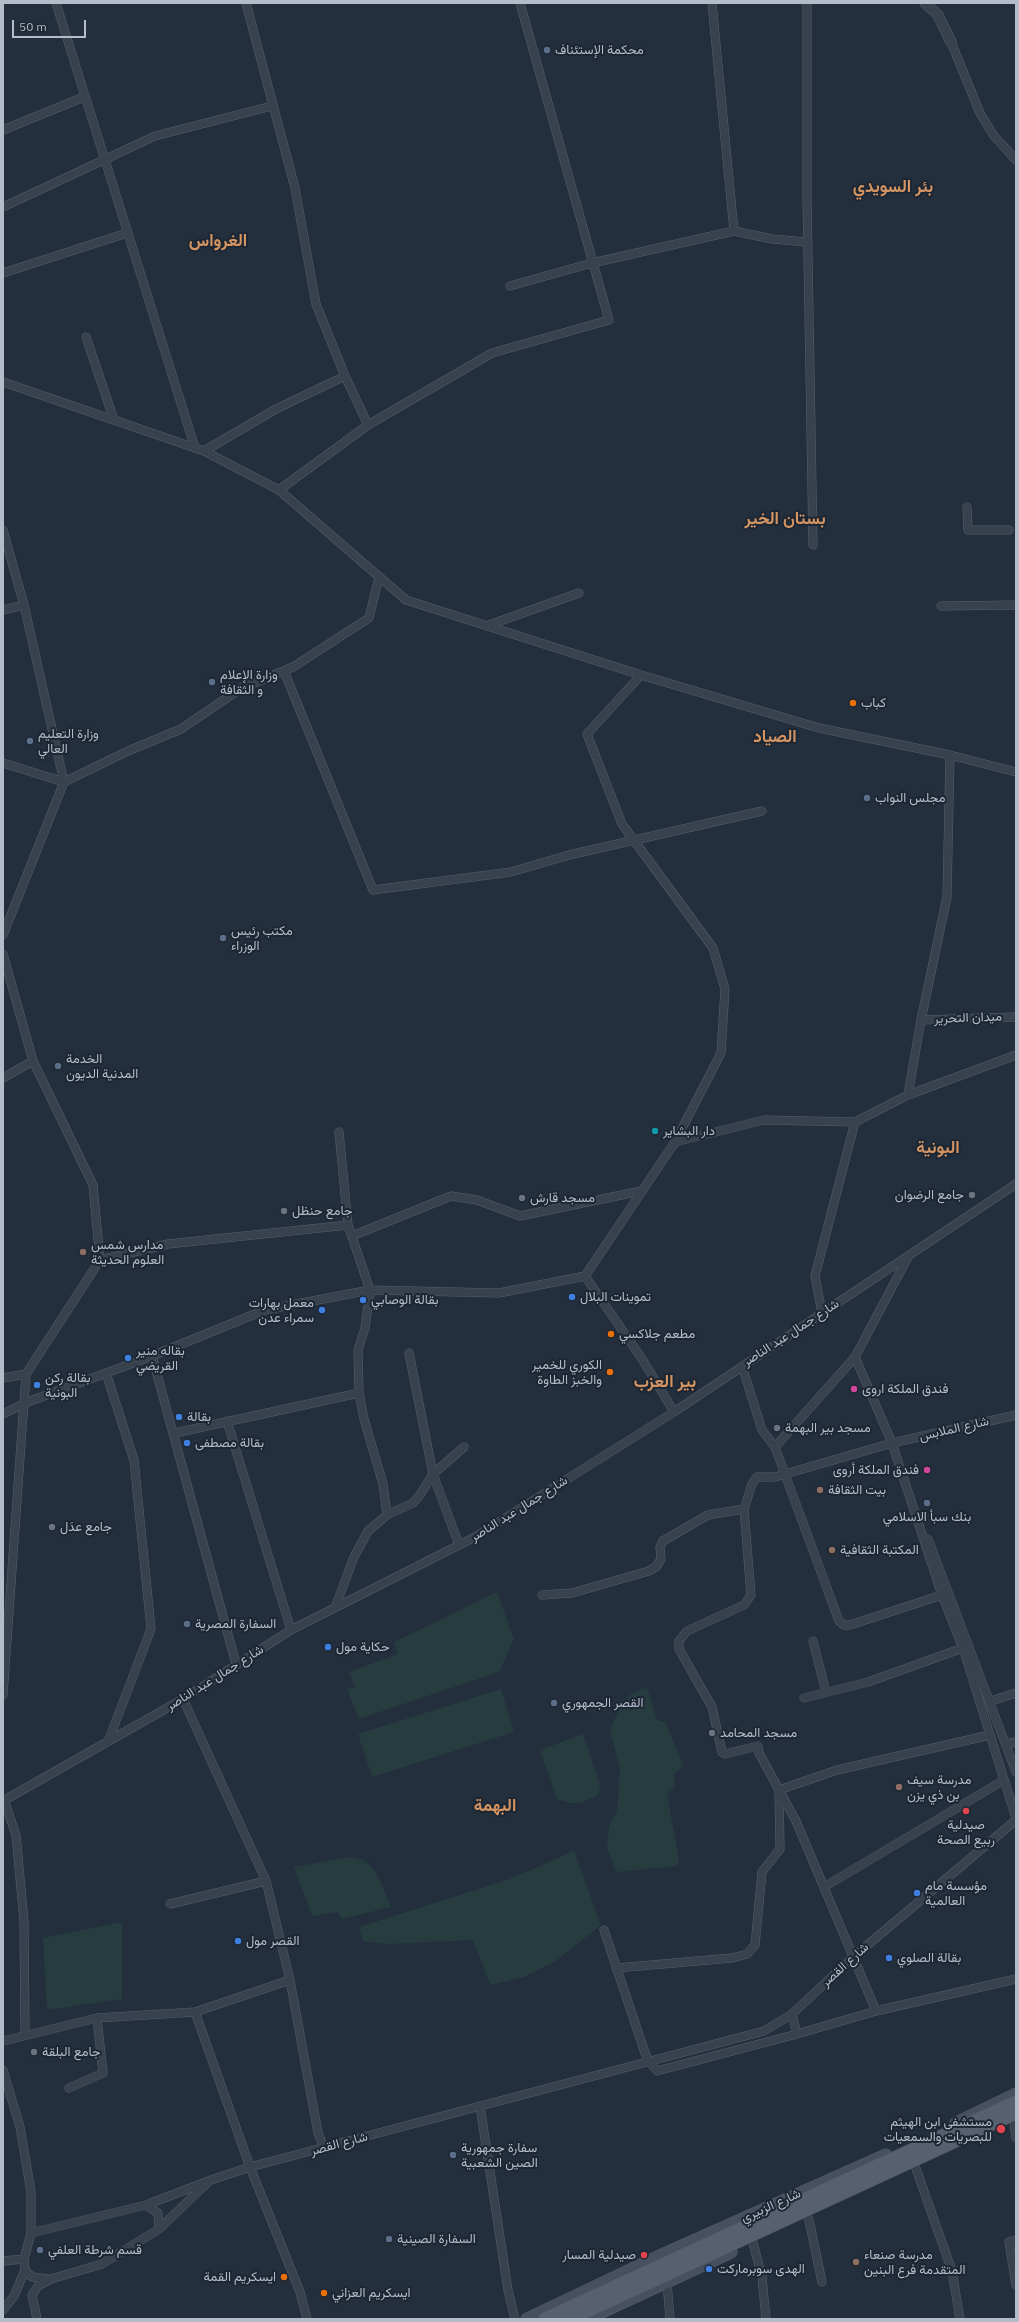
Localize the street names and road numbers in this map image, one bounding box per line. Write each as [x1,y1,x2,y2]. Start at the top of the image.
street label: ميدان التحرير [934,1009,1002,1027]
street label: شارع جمال عبد الناصر [740,1296,842,1370]
street label: شارع الملابس [918,1413,990,1445]
street label: شارع جمال عبد الناصر [467,1473,571,1545]
street label: شارع جمال عبد الناصر [163,1642,267,1714]
street label: شارع القصر [818,1940,872,1990]
street label: شارع القصر [309,2129,369,2159]
street label: شارع الزبيري [739,2186,803,2226]

